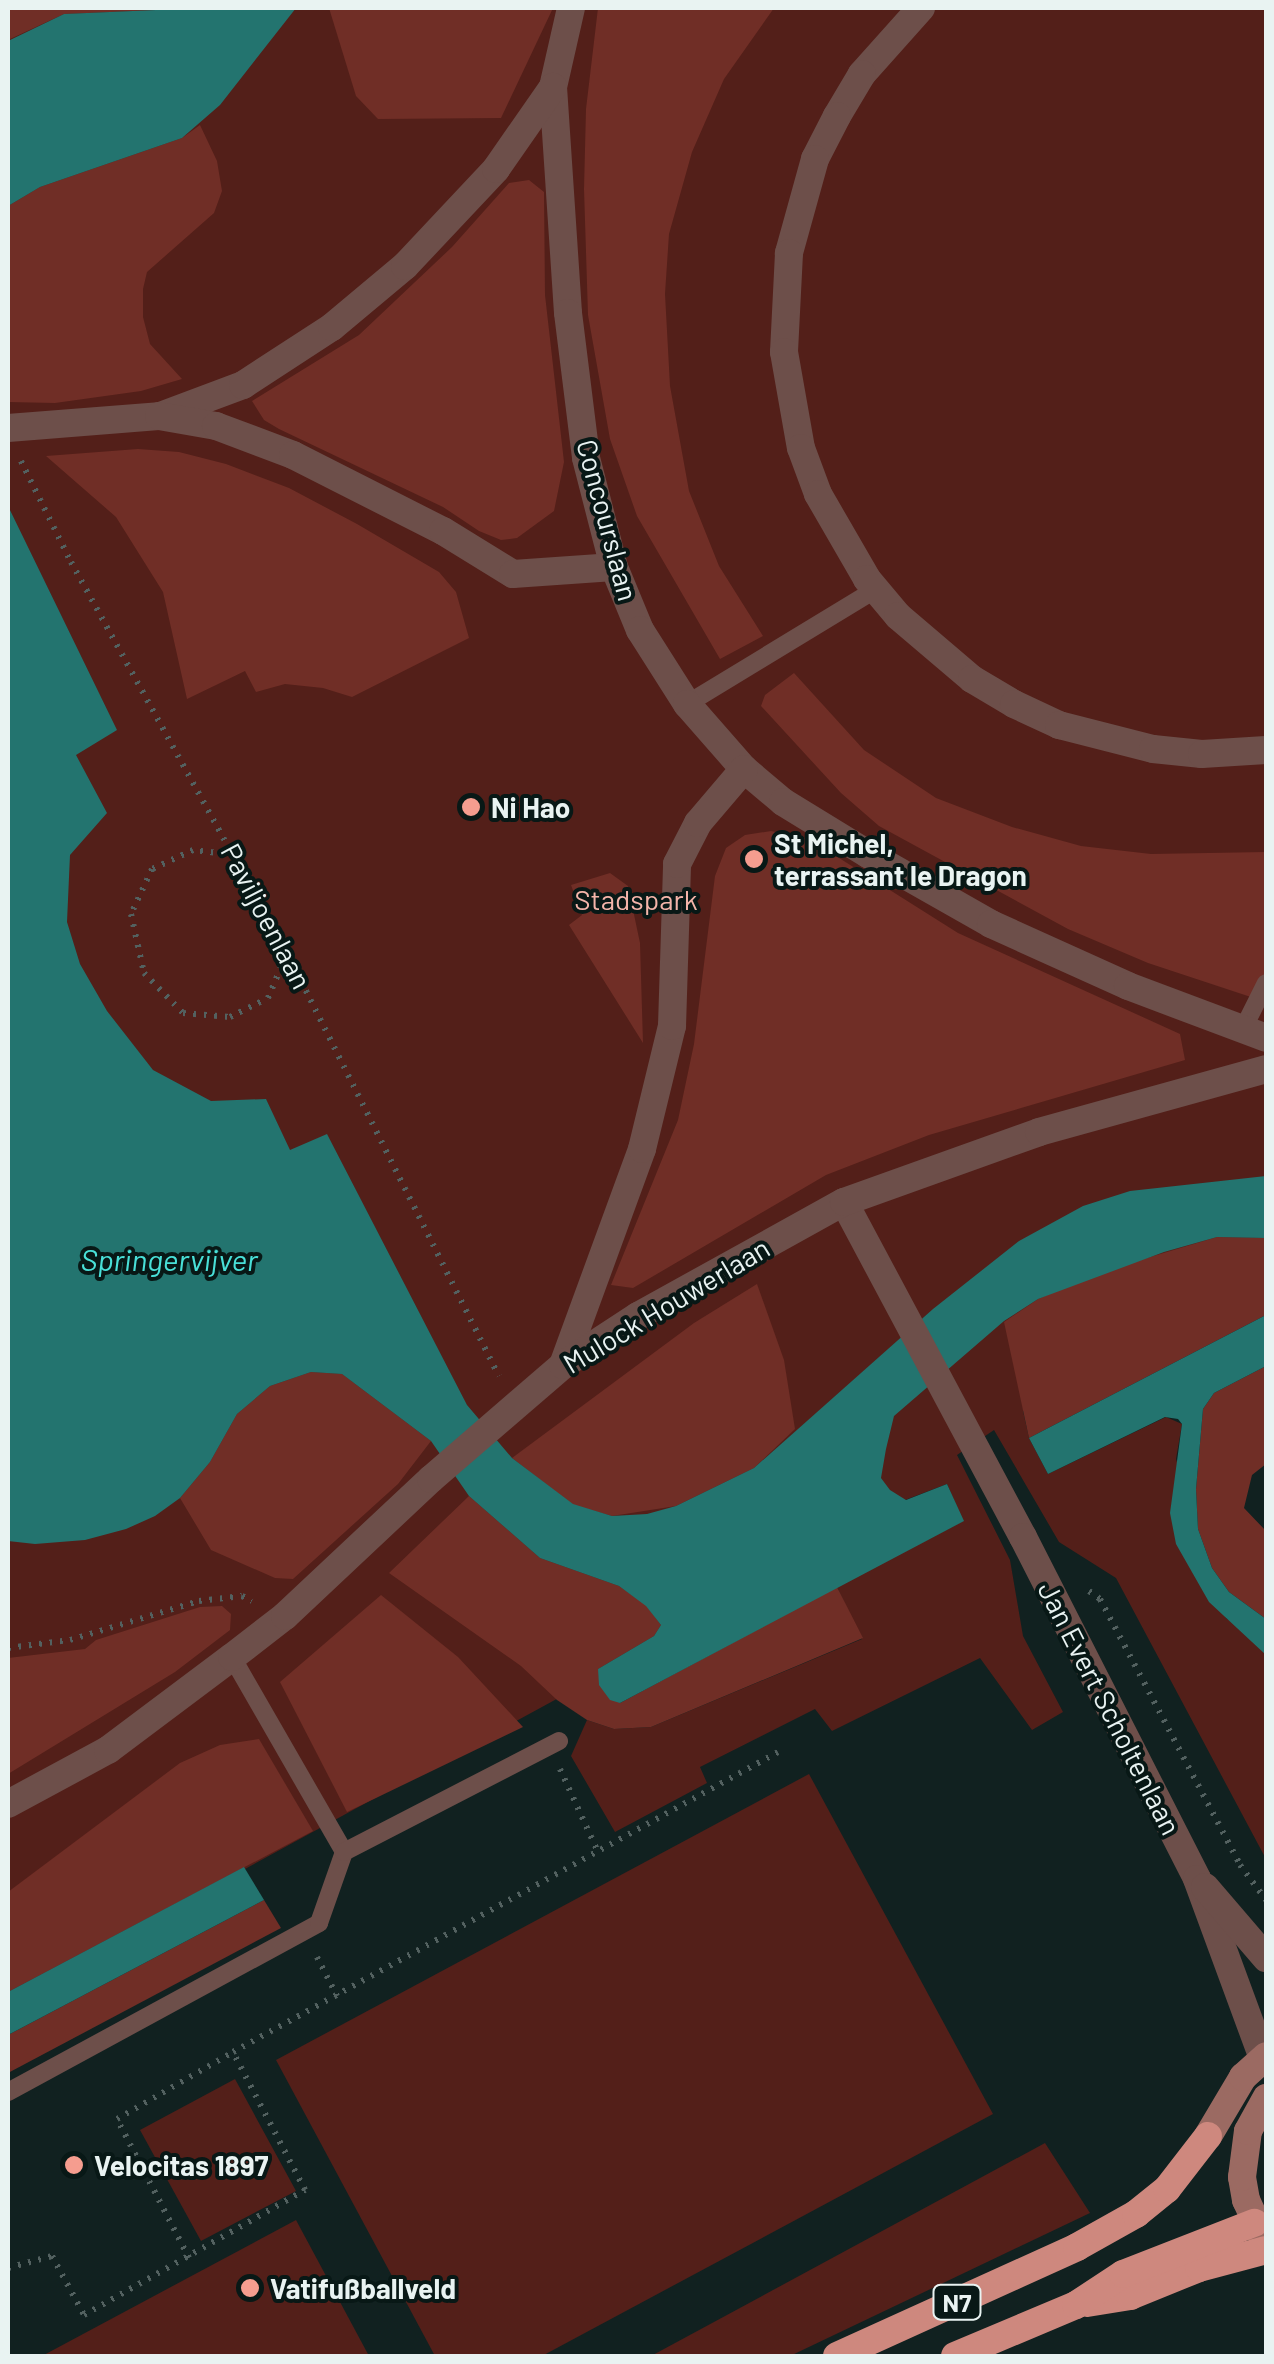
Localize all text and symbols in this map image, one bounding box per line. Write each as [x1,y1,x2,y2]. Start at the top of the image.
street label: Concourslaan [570,436,646,604]
place label: Ni Hao [491,790,570,824]
marker: Ni Hao [460,796,482,818]
place label: St Michel, terrassant le Dragon [774,826,1027,892]
street label: Paviljoenlaan [215,838,319,994]
marker: St Michel, terrassant le Dragon [743,848,765,870]
park label: Stadspark [574,882,698,916]
street label: Mulock Houwerlaan [557,1230,775,1380]
water label: Springervijver [80,1241,258,1277]
street label: Jan Evert Scholtenlaan [1032,1576,1188,1840]
place label: Velocitas 1897 [94,2148,268,2182]
marker: Velocitas 1897 [63,2154,85,2176]
place label: Vatifußballveld [270,2271,456,2305]
marker: Vatifußballveld [239,2277,261,2299]
road number: N7 [932,2282,982,2322]

